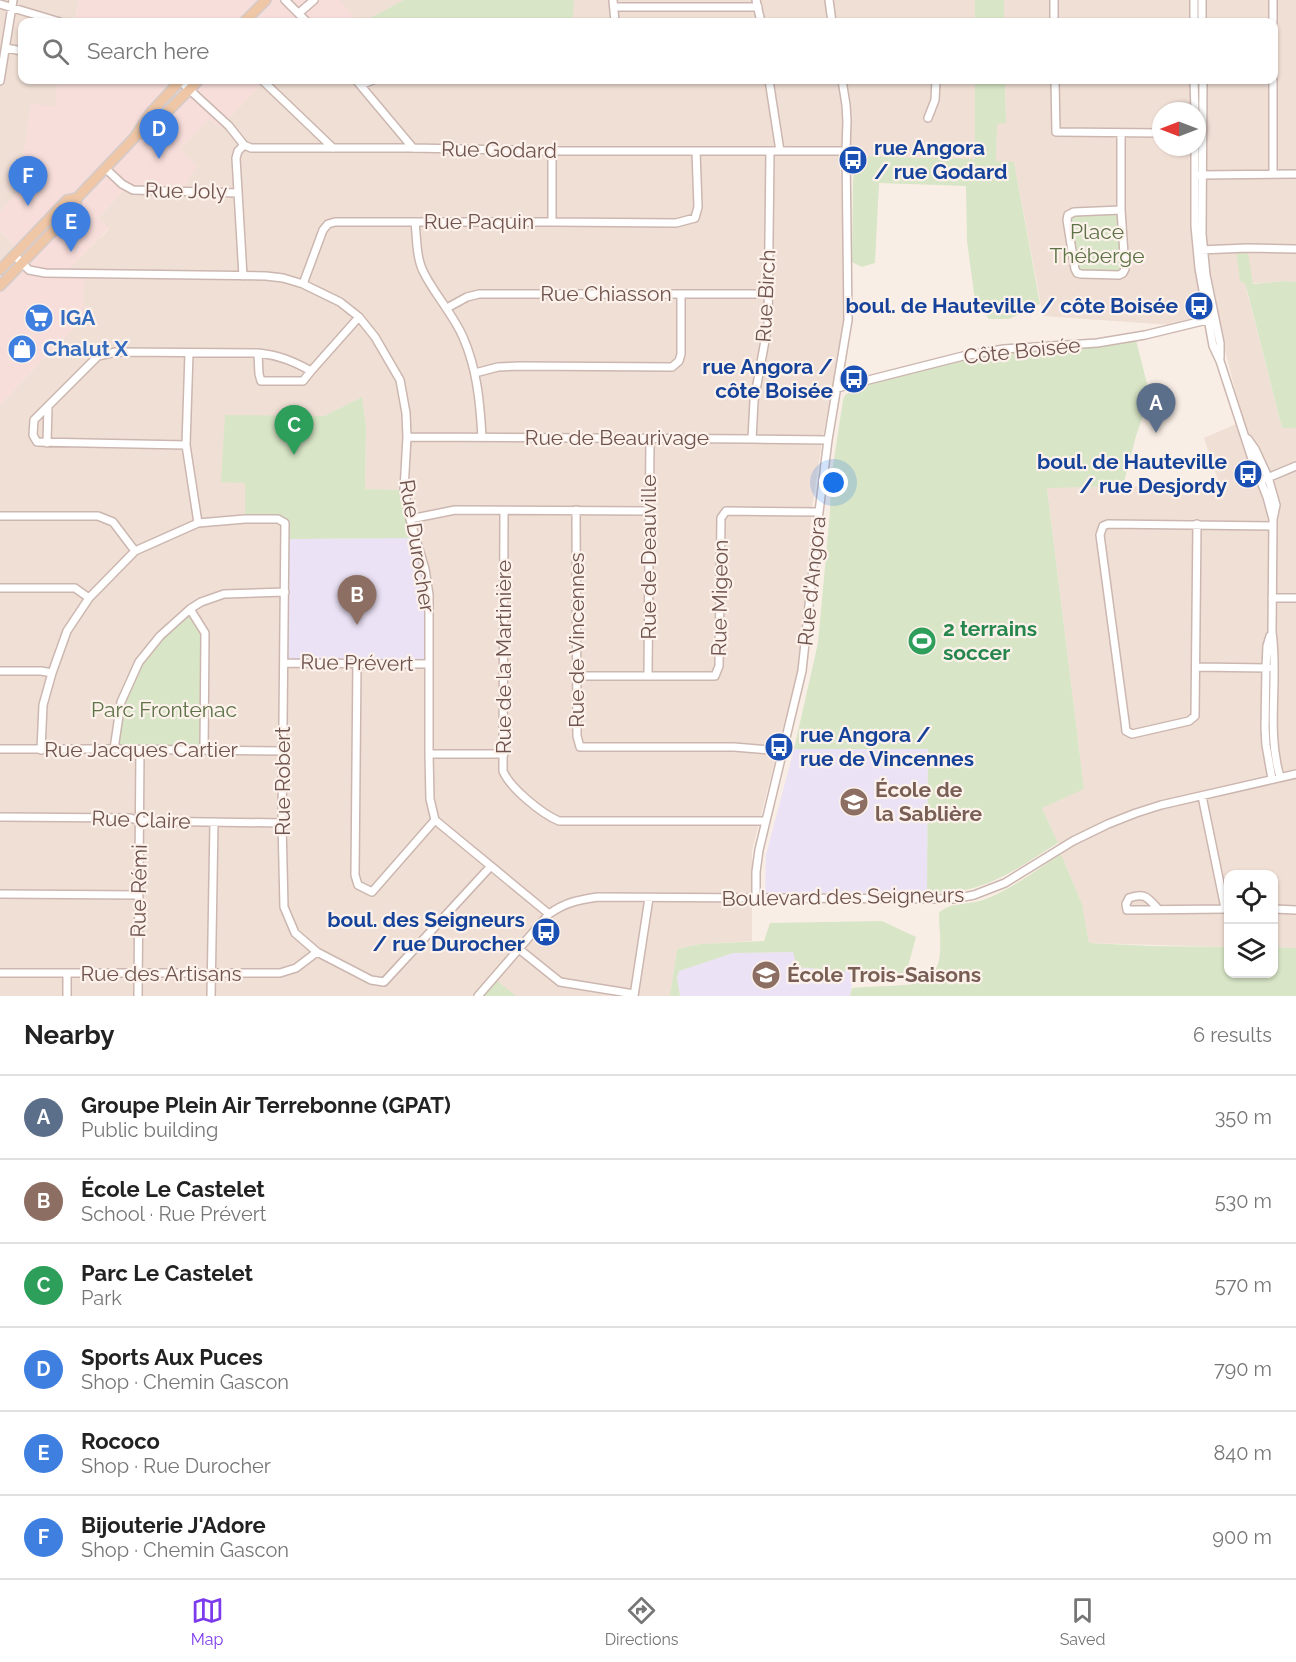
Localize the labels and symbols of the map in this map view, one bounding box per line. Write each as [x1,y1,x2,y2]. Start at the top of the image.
north arrow [1152,102,1206,156]
pin: D [140,110,178,159]
place label: rue Angora / rue Godard [874,135,1008,184]
street label: Rue Godard [441,136,557,163]
bus stop icon: rue Angora / rue Godard [837,144,869,176]
pin: F [9,156,48,206]
street label: Rue Joly [145,177,227,204]
pin: E [52,202,90,252]
street label: Rue Paquin [424,209,534,234]
park label: Place Théberge [1049,219,1145,268]
street label: Rue Birch [751,249,780,343]
street label: Rue Chiasson [540,281,672,306]
bus stop icon: boul. de Hauteville / côte Boisée [1183,290,1215,322]
place label: boul. de Hauteville / côte Boisée [845,293,1178,318]
supermarket icon: IGA [23,302,55,334]
place label: IGA [60,305,96,330]
street label: Côte Boisée [962,332,1082,369]
shop icon: Chalut X [6,333,38,365]
place label: Chalut X [43,336,129,361]
place label: rue Angora / côte Boisée [702,354,833,403]
bus stop icon: rue Angora / côte Boisée [838,363,870,395]
pin: A [1136,384,1176,433]
pin: C [274,406,314,455]
street label: Rue de Beaurivage [525,425,709,450]
place label: boul. de Hauteville / rue Desjordy [1037,449,1227,498]
bus stop icon: boul. de Hauteville / rue Desjordy [1232,458,1264,490]
your location [819,468,848,497]
street label: Rue de Deauville [636,474,661,640]
street label: Rue Durocher [395,478,440,615]
street label: Rue d'Angora [792,515,831,647]
street label: Rue Migeon [706,539,733,657]
street label: Rue de Vincennes [564,552,589,728]
street label: Rue de la Martinière [491,560,516,754]
pin: B [338,576,376,625]
place label: 2 terrains soccer [943,616,1037,665]
sports icon: 2 terrains soccer [906,625,938,657]
street label: Rue Prévert [300,649,414,676]
park label: Parc Frontenac [91,697,237,722]
place label: rue Angora / rue de Vincennes [800,722,974,771]
street label: Rue Robert [270,726,295,836]
bus stop icon: rue Angora / rue de Vincennes [763,731,795,763]
street label: Rue Jacques Cartier [44,737,238,762]
place label: École de la Sablière [875,777,983,826]
school or university icon: École de la Sablière [838,786,870,818]
street label: Rue Claire [91,805,191,834]
street label: Rue Rémi [125,844,152,938]
street label: Boulevard des Seigneurs [721,882,965,911]
place label: boul. des Seigneurs / rue Durocher [327,907,525,956]
bus stop icon: boul. des Seigneurs / rue Durocher [530,916,562,948]
school or university icon: École Trois-Saisons [750,959,782,991]
street label: Rue des Artisans [80,961,242,986]
place label: École Trois-Saisons [787,962,981,987]

